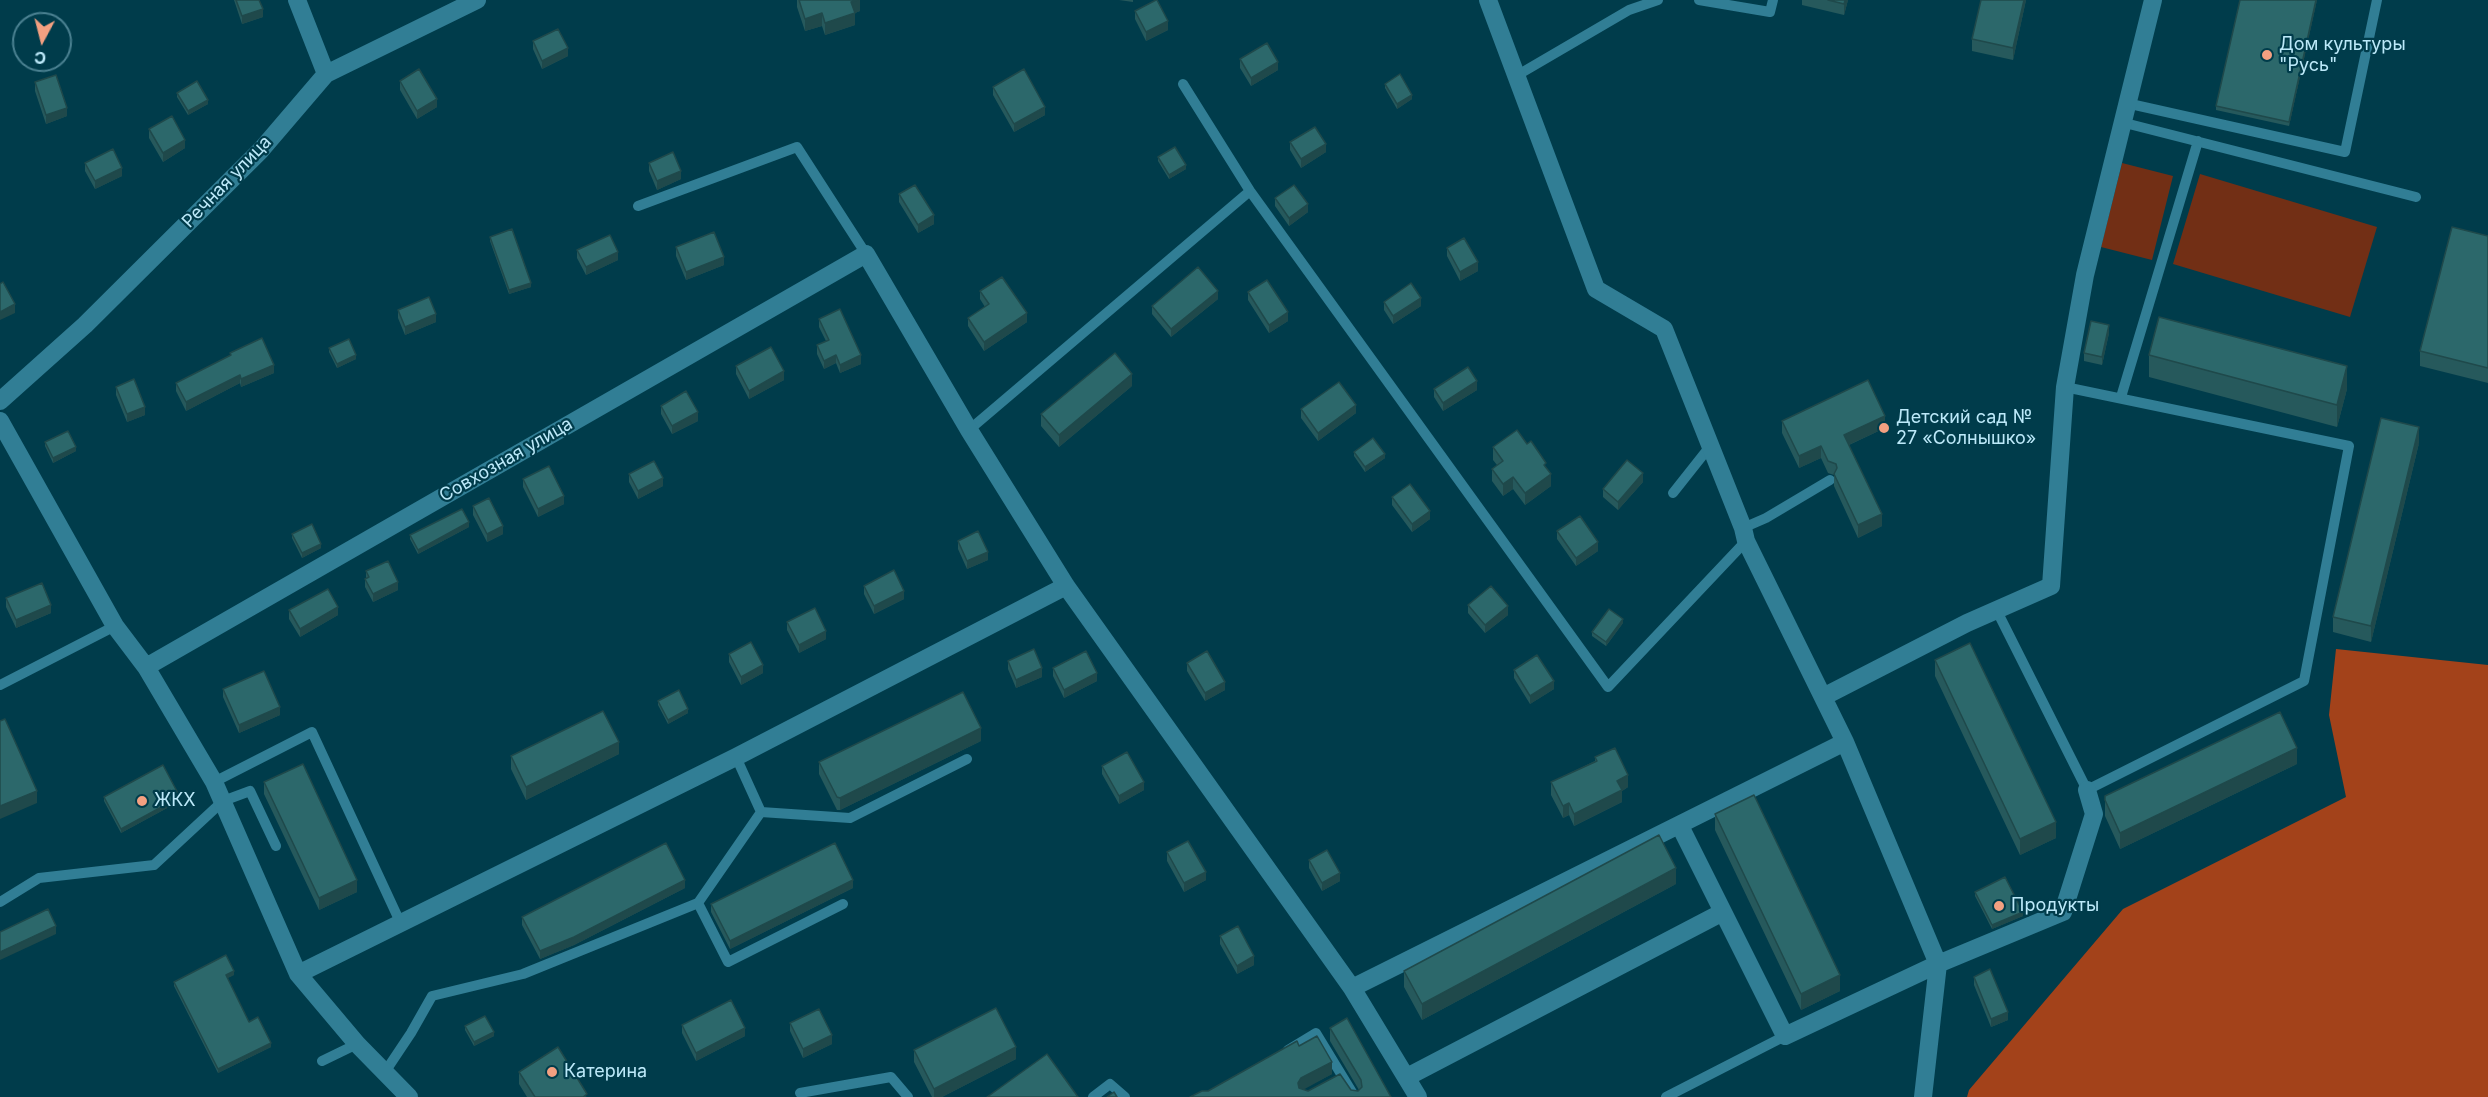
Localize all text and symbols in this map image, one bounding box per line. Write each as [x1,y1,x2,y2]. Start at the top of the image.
north arrow [12,12,72,72]
place label: Дом культуры "Русь" [2279,34,2406,76]
text: С [33,47,47,69]
marker: Дом культуры "Русь" [2260,48,2274,62]
street label: Речная улица [178,132,276,232]
place label: Детский сад № 27 «Солнышко» [1896,407,2036,450]
street label: Совхозная улица [436,413,576,507]
marker: Детский сад № 27 «Солнышко» [1877,421,1891,435]
place label: ЖКХ [154,790,196,812]
marker: ЖКХ [135,794,149,808]
place label: Продукты [2011,895,2099,917]
marker: Продукты [1992,899,2006,913]
place label: Катерина [564,1061,647,1083]
marker: Катерина [545,1065,559,1079]

